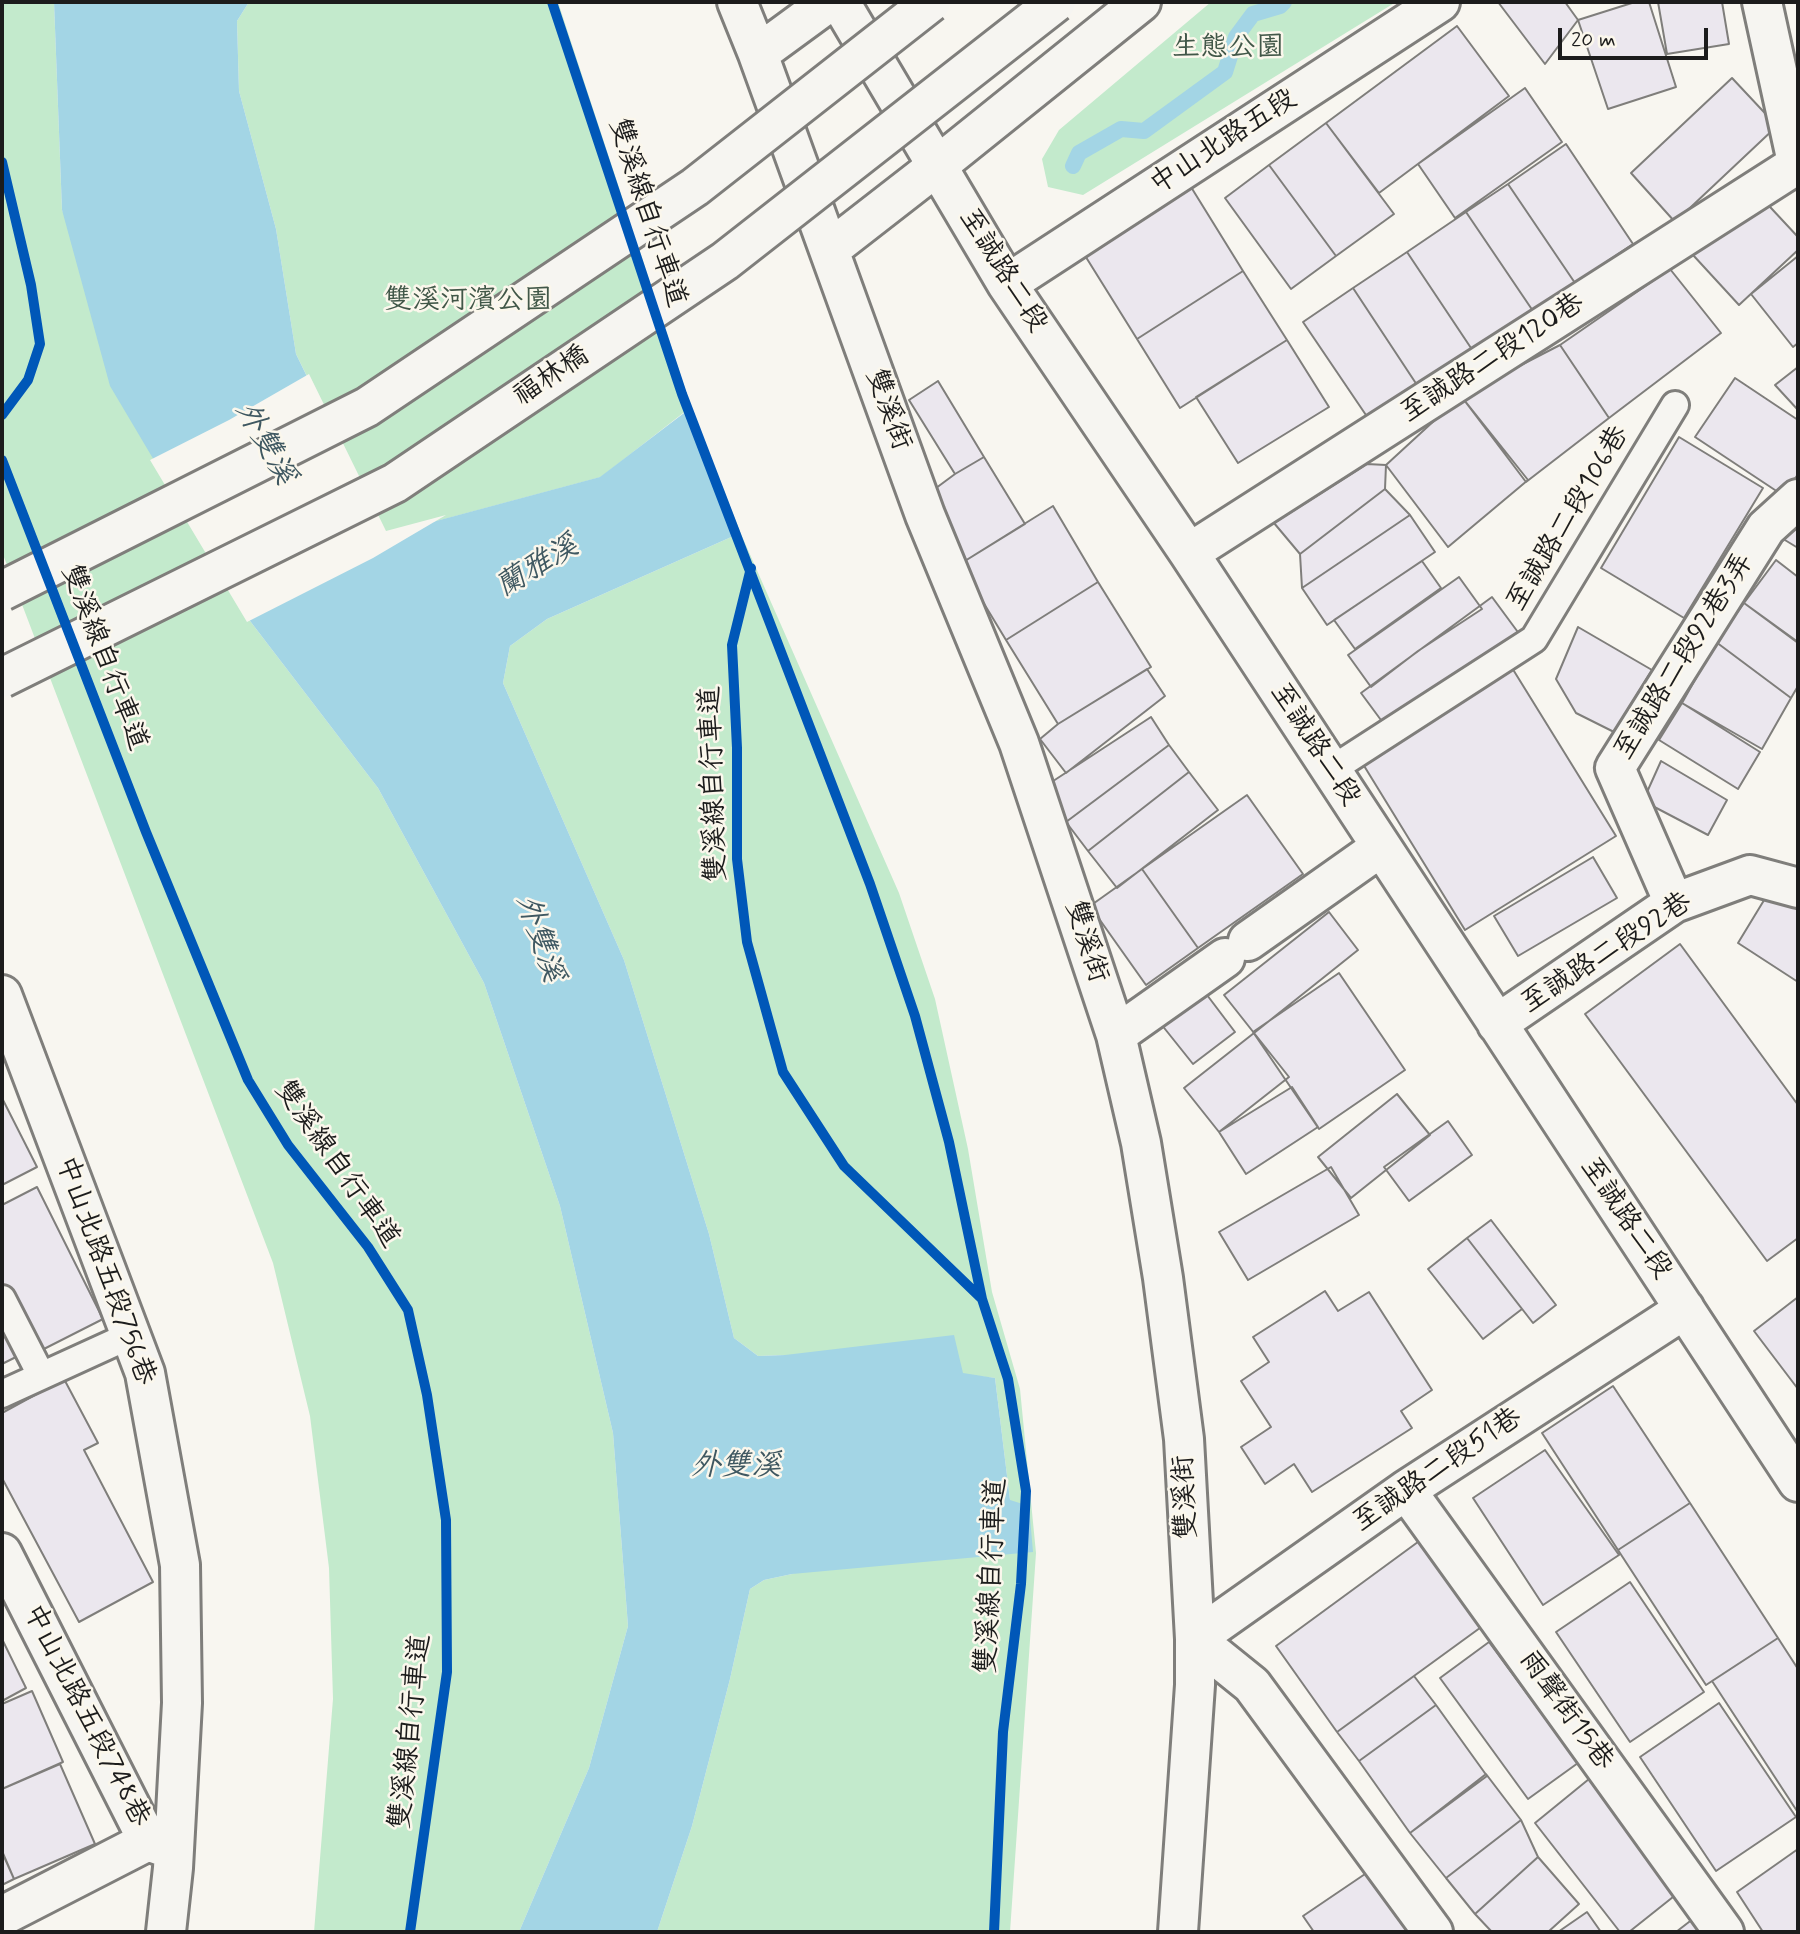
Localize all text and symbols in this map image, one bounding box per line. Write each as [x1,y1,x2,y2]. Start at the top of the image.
scale bar [1562,14,1713,58]
text: 20 m [1571,26,1616,54]
park label: 生態公園 [1172,32,1284,66]
street label: 中山北路五段 [1144,83,1304,203]
street label: 雙溪線自行車道 [600,115,692,311]
street label: 至誠路二段 [951,203,1053,339]
park label: 雙溪河濱公園 [384,285,552,319]
street label: 至誠路二段120巷 [1395,287,1591,431]
street label: 福林橋 [508,340,596,414]
street label: 雙溪街 [857,365,917,455]
water label: 外雙溪 [226,396,302,492]
street label: 至誠路二段106巷 [1501,420,1637,618]
water label: 蘭雅溪 [490,529,586,607]
street label: 至誠路二段92巷3弄 [1608,548,1762,766]
street label: 雙溪線自行車道 [52,560,154,756]
street label: 至誠路二段 [1262,677,1366,813]
street label: 雙溪線自行車道 [695,685,735,883]
street label: 至誠路二段92巷 [1515,886,1699,1022]
water label: 外雙溪 [506,891,570,987]
street label: 雙溪街 [1056,897,1114,987]
street label: 雙溪線自行車道 [266,1075,406,1255]
street label: 中山北路五段756巷 [47,1152,161,1390]
street label: 至誠路二段 [1572,1152,1678,1286]
street label: 至誠路二段51巷 [1347,1402,1529,1540]
water label: 外雙溪 [691,1450,781,1486]
street label: 雙溪街 [1168,1454,1206,1540]
street label: 雙溪線自行車道 [971,1477,1015,1675]
street label: 中山北路五段748巷 [14,1599,156,1833]
street label: 雙溪線自行車道 [385,1633,439,1831]
street label: 雨聲街15巷 [1510,1645,1620,1777]

